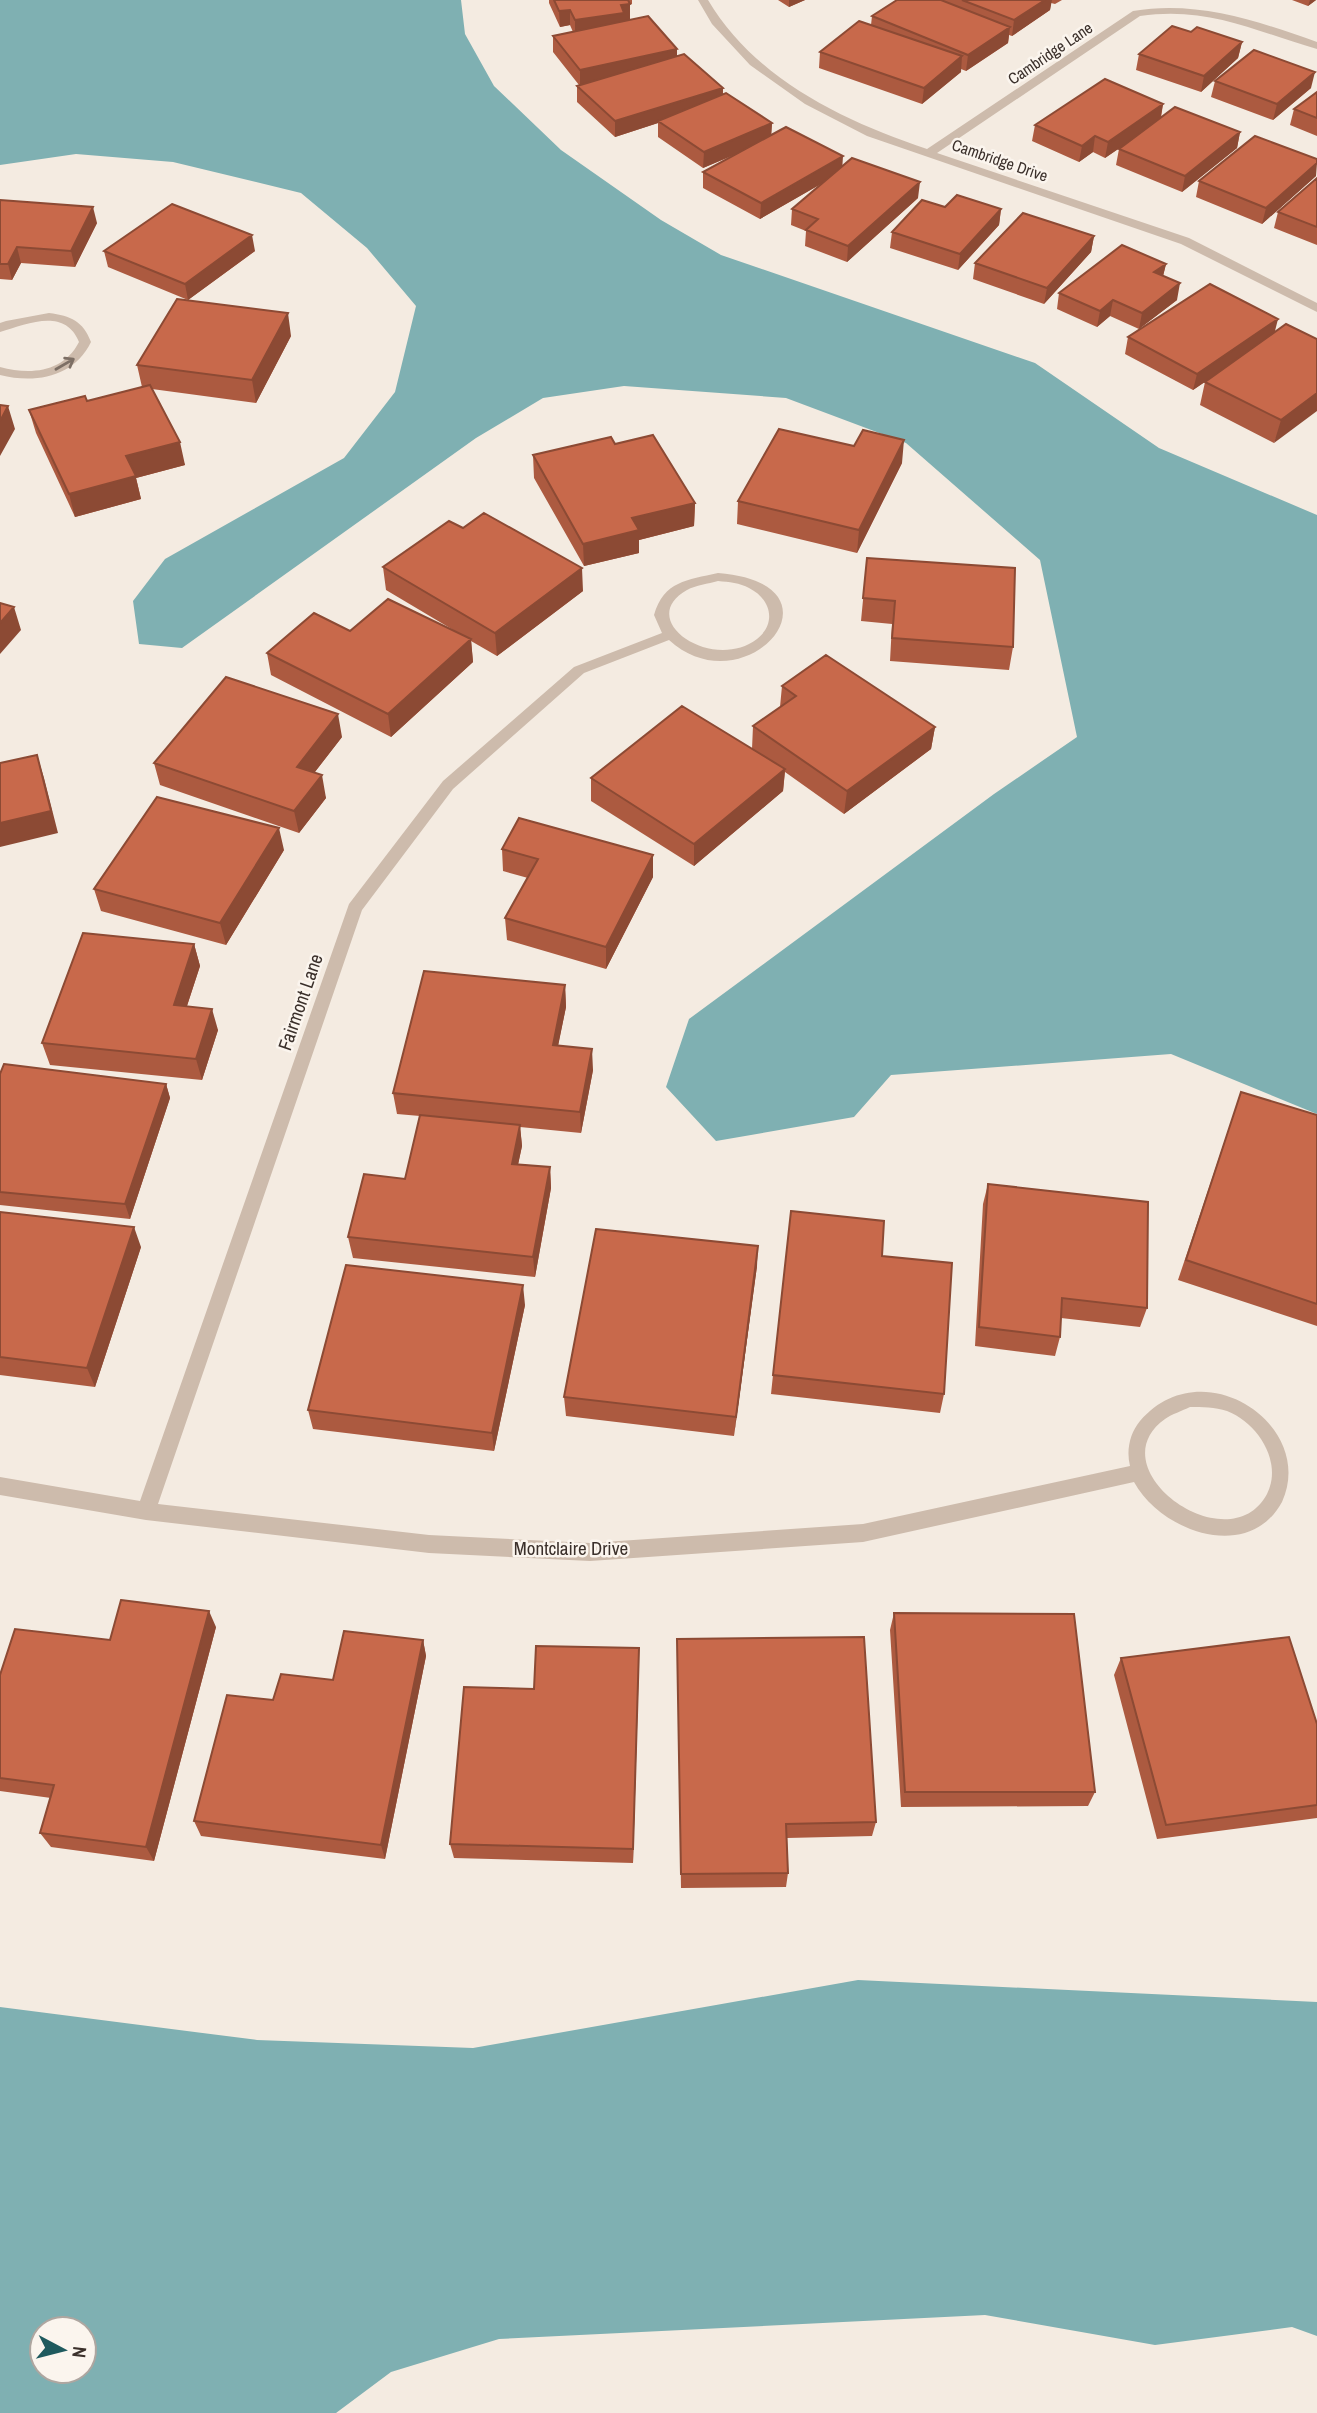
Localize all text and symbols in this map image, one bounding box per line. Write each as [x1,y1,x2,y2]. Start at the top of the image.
street label: Cambridge Lane [1003,17,1097,89]
street label: Cambridge Drive [949,133,1051,187]
one-way arrow [55,357,75,371]
street label: Fairmont Lane [271,950,329,1054]
street label: Montclaire Drive [514,1535,628,1561]
north arrow [28,2315,98,2385]
text: N [66,2345,93,2359]

